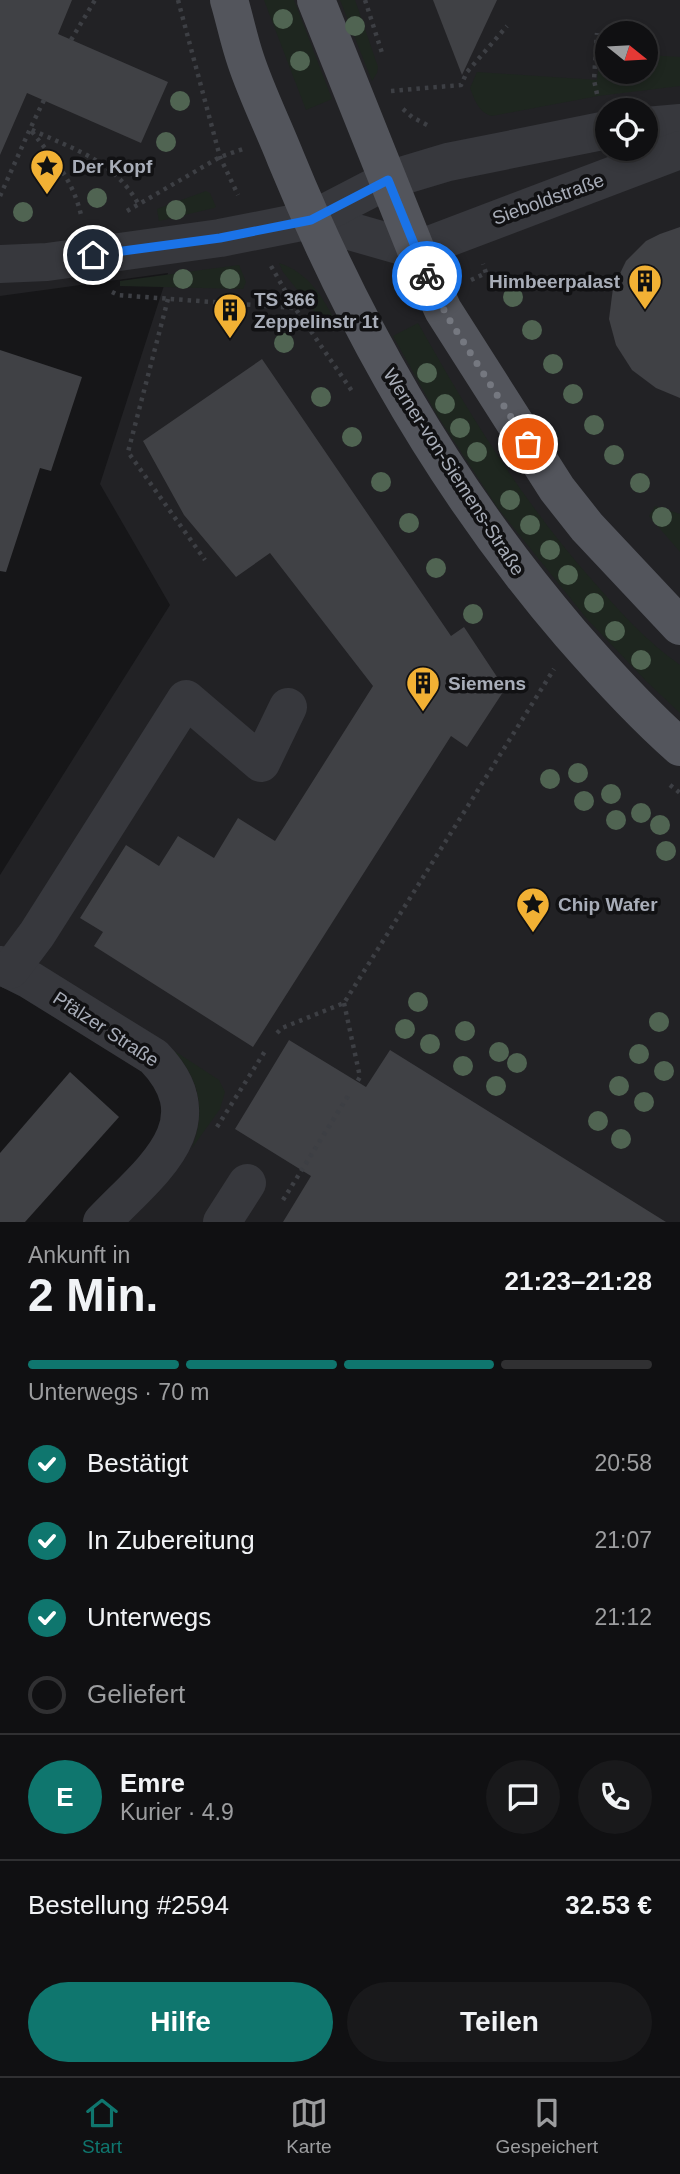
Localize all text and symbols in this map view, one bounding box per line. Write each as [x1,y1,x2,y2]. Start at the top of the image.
north arrow [595,21,658,84]
map controls [595,21,658,161]
button: locate [595,98,658,161]
place icon: Der Kopf [28,147,66,196]
place label: Der Kopf [72,156,153,177]
street label: Sieboldstraße [489,169,607,229]
pin [63,225,123,285]
icon: home [74,236,112,274]
courier [392,241,462,311]
icon: bike [408,257,446,295]
building icon: Himbeerpalast [626,262,664,311]
place label: Himbeerpalast [489,271,621,292]
place label: TS 366 Zeppelinstr 1t [254,289,379,332]
building icon: TS 366 Zeppelinstr 1t [211,291,249,340]
street label: Werner-von-Siemens-Straße [379,365,529,579]
pin [498,414,558,474]
icon: bag [509,425,547,463]
building icon: Siemens [404,664,442,713]
place label: Siemens [448,673,526,694]
place icon: Chip Wafer [514,885,552,934]
place label: Chip Wafer [558,894,658,915]
street label: Pfälzer Straße [49,987,163,1071]
text: Ankunft in [28,1242,130,1268]
text: 21:23–21:28 [505,1266,652,1296]
text: 2 Min. [28,1269,158,1321]
text: Unterwegs · 70 m [28,1379,210,1405]
icon: check [28,1445,66,1483]
text: Bestätigt [87,1448,188,1478]
text: 20:58 [594,1450,652,1476]
icon: check [28,1522,66,1560]
text: In Zubereitung [87,1525,255,1555]
text: 21:07 [594,1527,652,1553]
icon: check [28,1599,66,1637]
text: Unterwegs [87,1602,211,1632]
text: 21:12 [594,1604,652,1630]
text: Geliefert [87,1679,185,1709]
button: chat [486,1760,560,1834]
button: phone [578,1760,652,1834]
text: Emre [120,1768,185,1798]
text: E [56,1782,74,1812]
text: Kurier · 4.9 [120,1799,234,1825]
text: Bestellung #2594 [28,1890,229,1920]
text: 32.53 € [565,1890,652,1920]
button: Hilfe [28,1982,333,2062]
button: Teilen [347,1982,652,2062]
tab: Start [82,2094,122,2158]
tab: Karte [286,2094,332,2158]
tab: Gespeichert [496,2094,598,2158]

